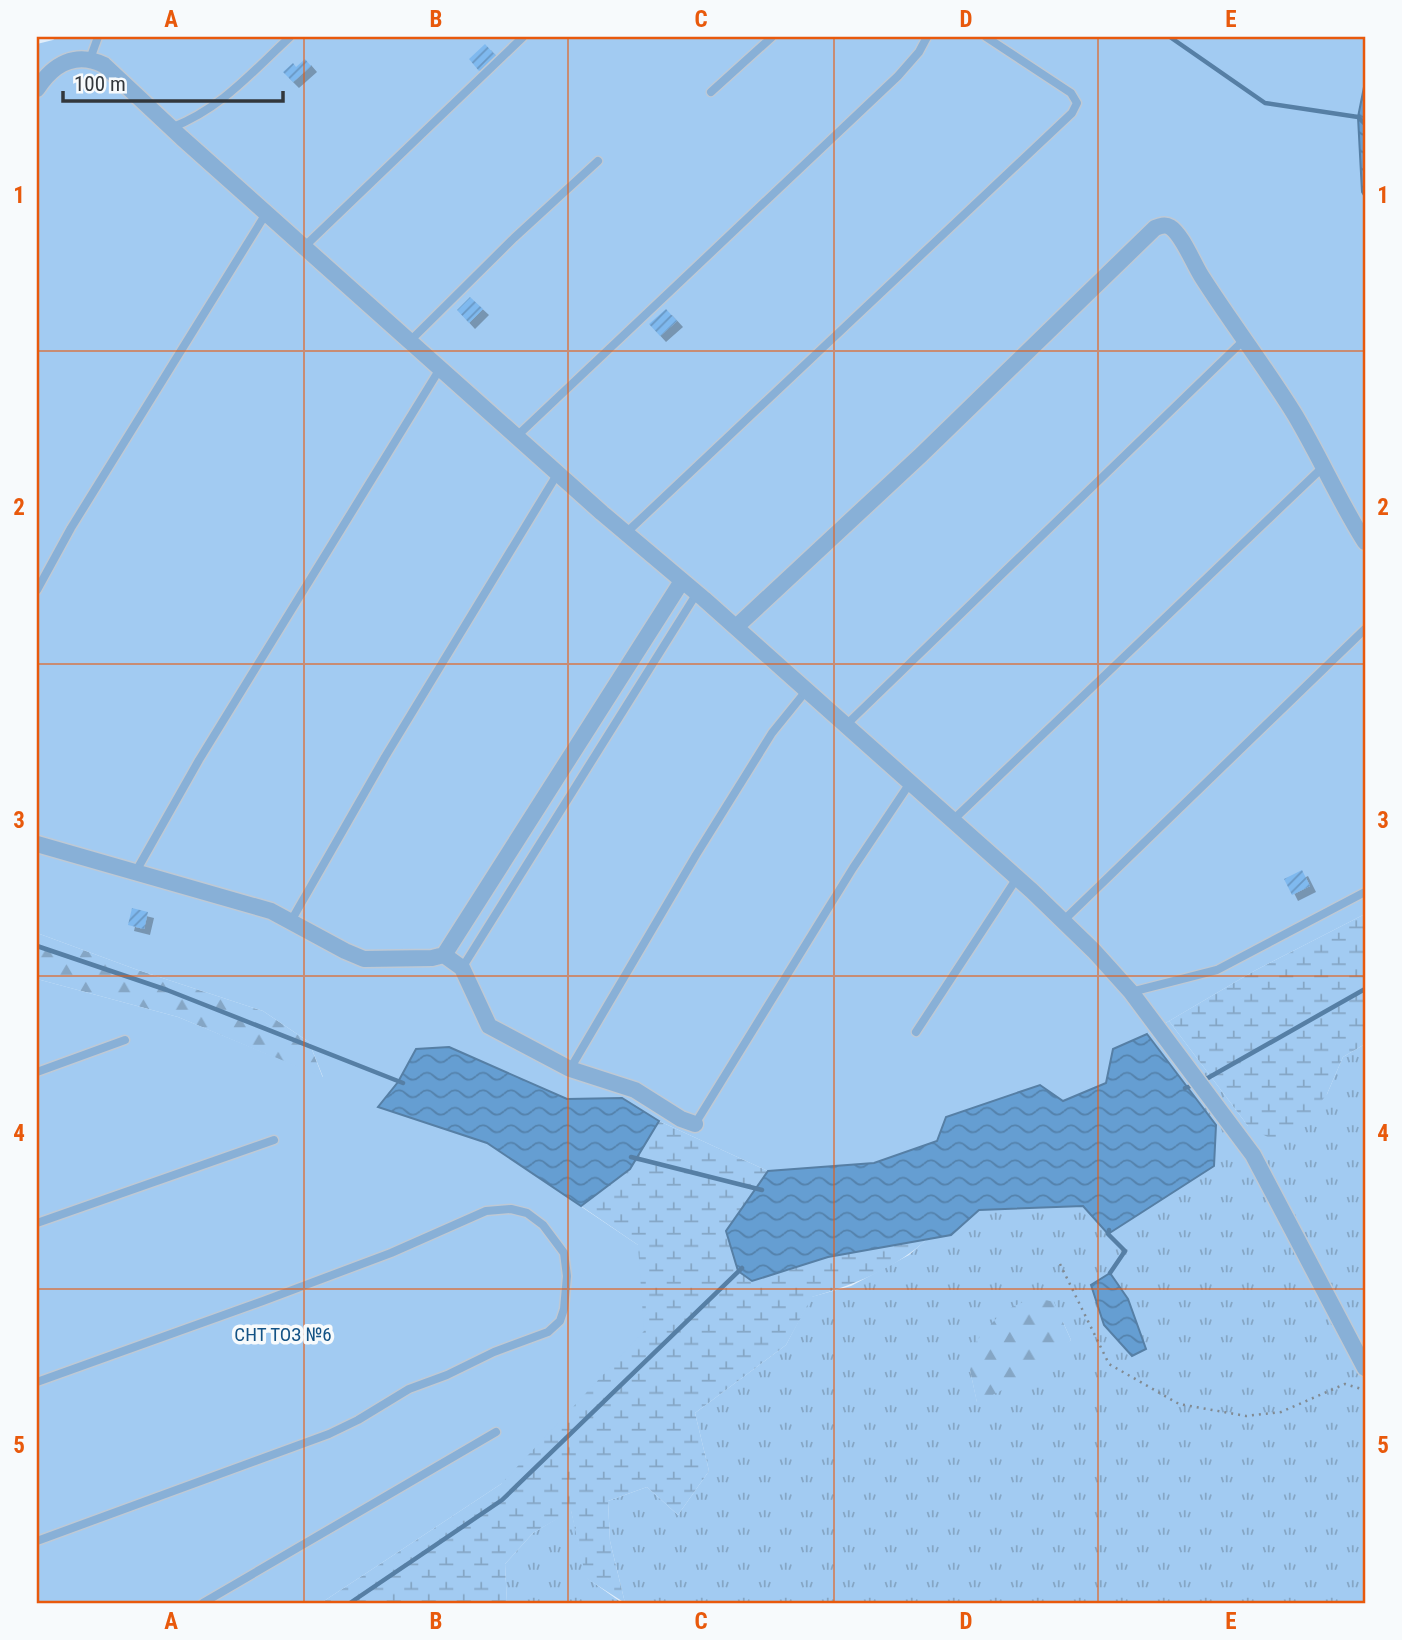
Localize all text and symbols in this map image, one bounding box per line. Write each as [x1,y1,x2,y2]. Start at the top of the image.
text: A [164,6,178,33]
text: B [430,6,442,33]
text: C [694,6,708,33]
text: D [960,6,973,33]
text: E [1225,6,1237,33]
scale bar [63,60,284,104]
text: 100 m [74,72,126,96]
text: 1 [13,182,25,209]
text: 1 [1377,182,1389,209]
text: 2 [13,494,25,521]
text: 2 [1377,494,1389,521]
text: 3 [13,807,25,834]
text: 3 [1377,807,1389,834]
text: 4 [13,1120,25,1147]
text: 4 [1377,1120,1389,1147]
park label: СНТ ТОЗ №6 [234,1323,332,1346]
text: 5 [13,1432,25,1459]
text: 5 [1377,1432,1389,1459]
text: A [164,1608,178,1635]
text: B [430,1608,442,1635]
text: C [694,1608,708,1635]
text: D [960,1608,973,1635]
text: E [1225,1608,1237,1635]

